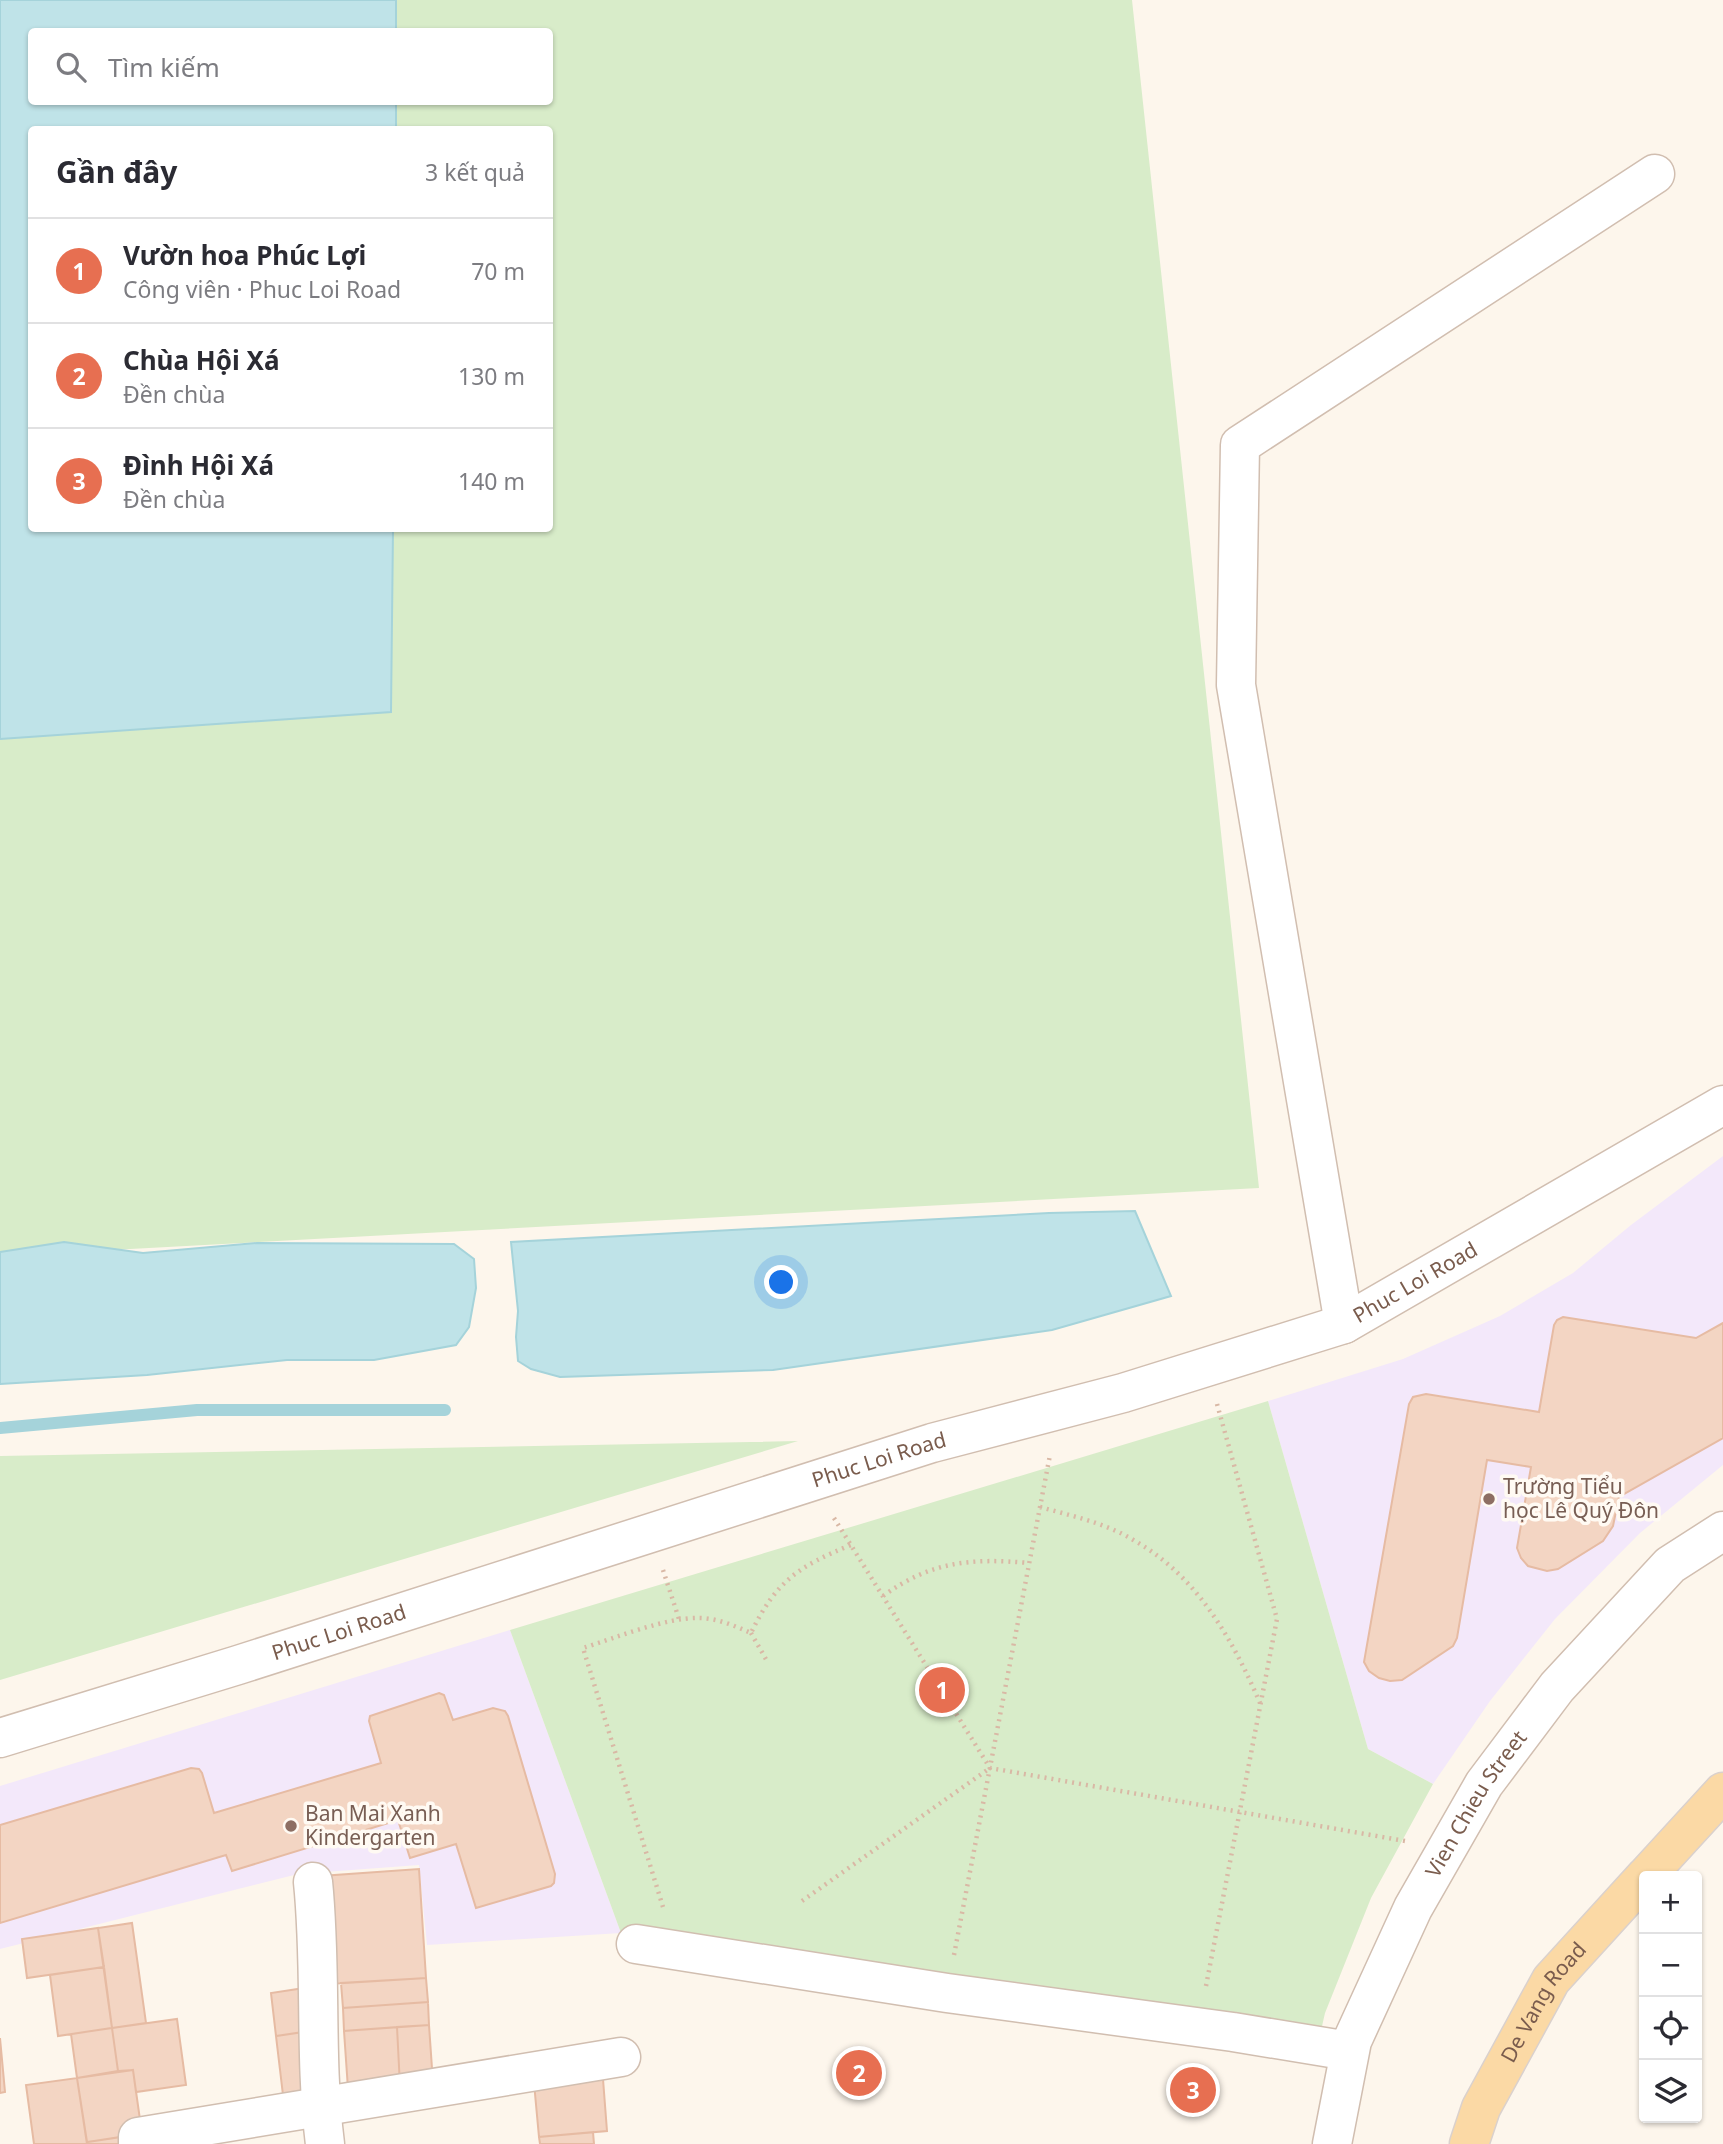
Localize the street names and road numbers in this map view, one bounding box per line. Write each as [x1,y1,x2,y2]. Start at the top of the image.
street label: Phuc Loi Road [1348,1235,1482,1329]
street label: Phuc Loi Road [808,1425,949,1494]
street label: Phuc Loi Road [268,1597,409,1666]
street label: Vien Chieu Street [1418,1724,1533,1882]
street label: De Vang Road [1494,1936,1592,2067]

